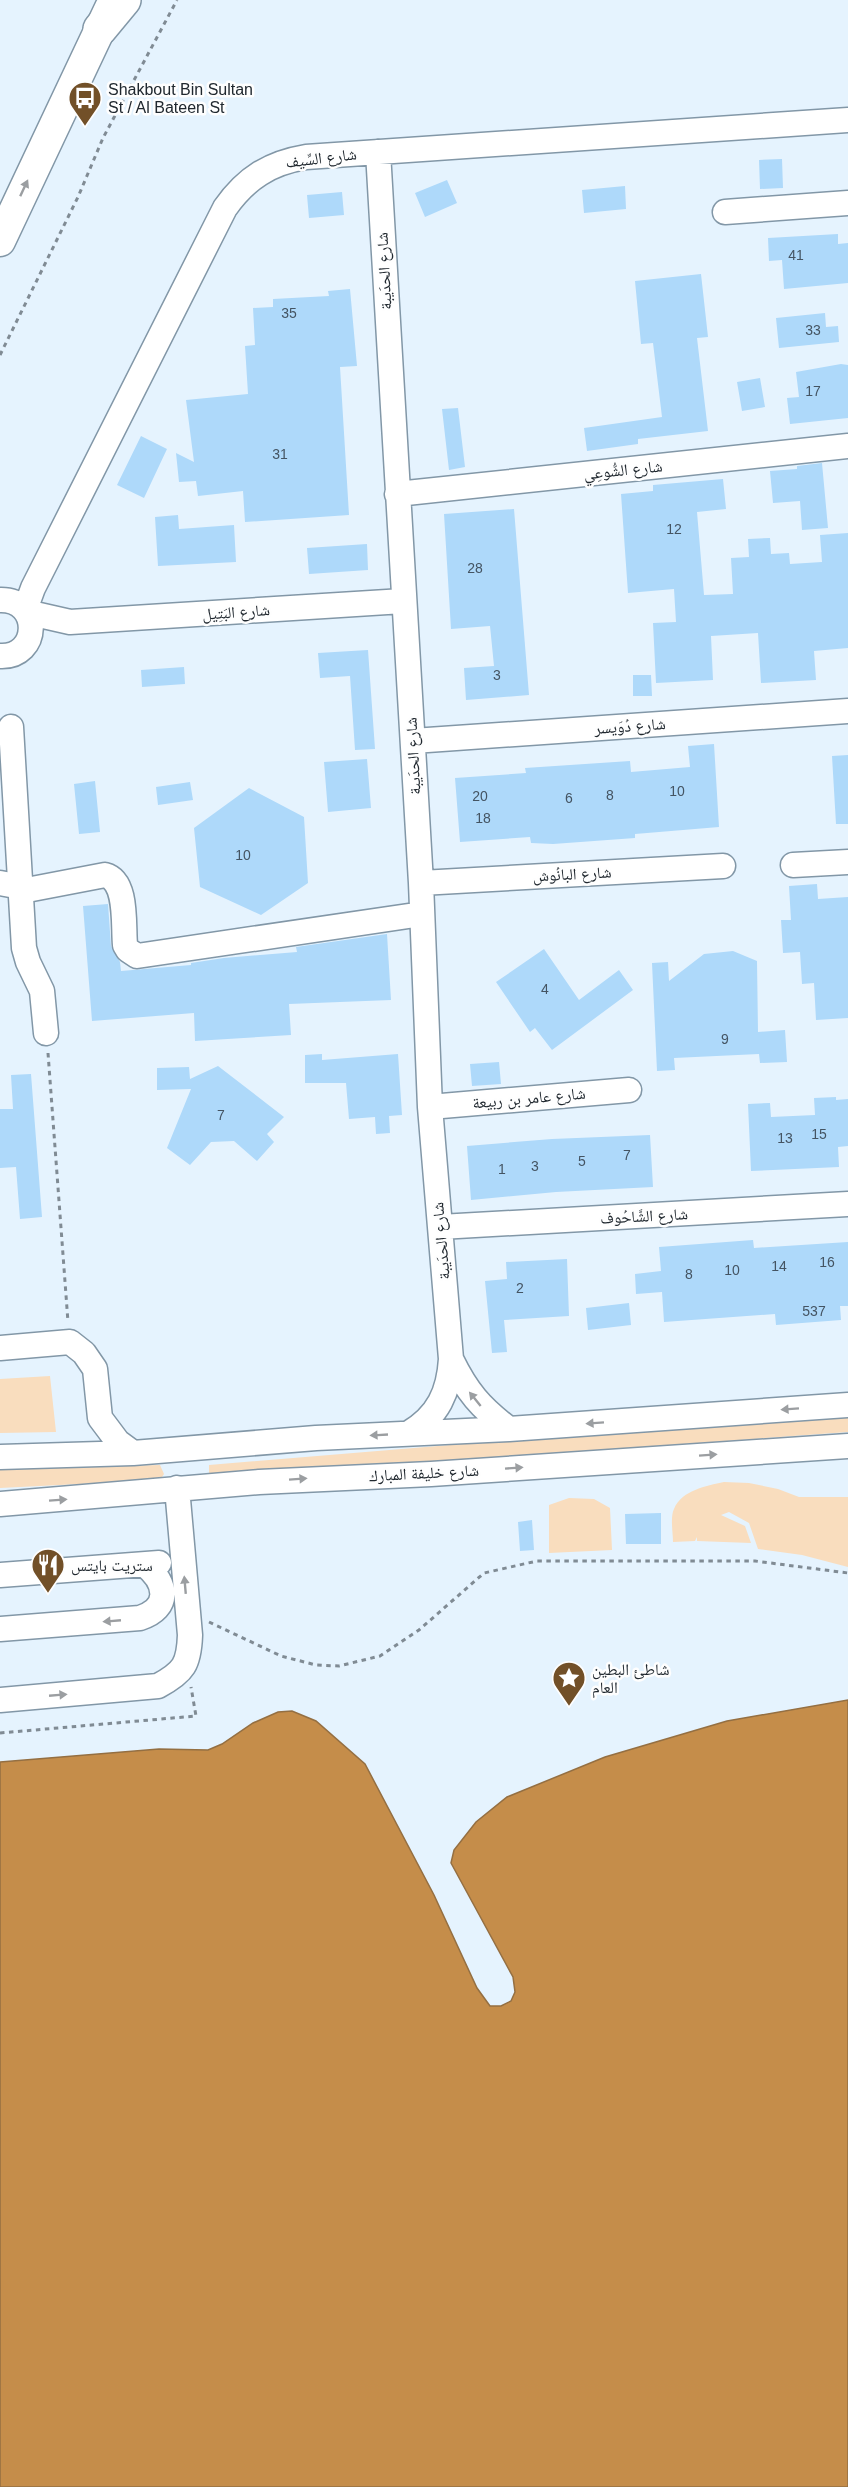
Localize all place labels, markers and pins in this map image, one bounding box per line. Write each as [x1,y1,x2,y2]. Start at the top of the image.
bus stop icon: Shakbout Bin Sultan St / Al Bateen St [67,80,103,127]
place label: Shakbout Bin Sultan St / Al Bateen St [108,81,253,116]
restaurant icon: ستريت بايتس [30,1547,66,1594]
place label: ستريت بايتس [71,1557,153,1576]
place icon: شاطئ البطين العام [551,1660,587,1707]
place label: شاطئ البطين العام [592,1661,670,1698]

